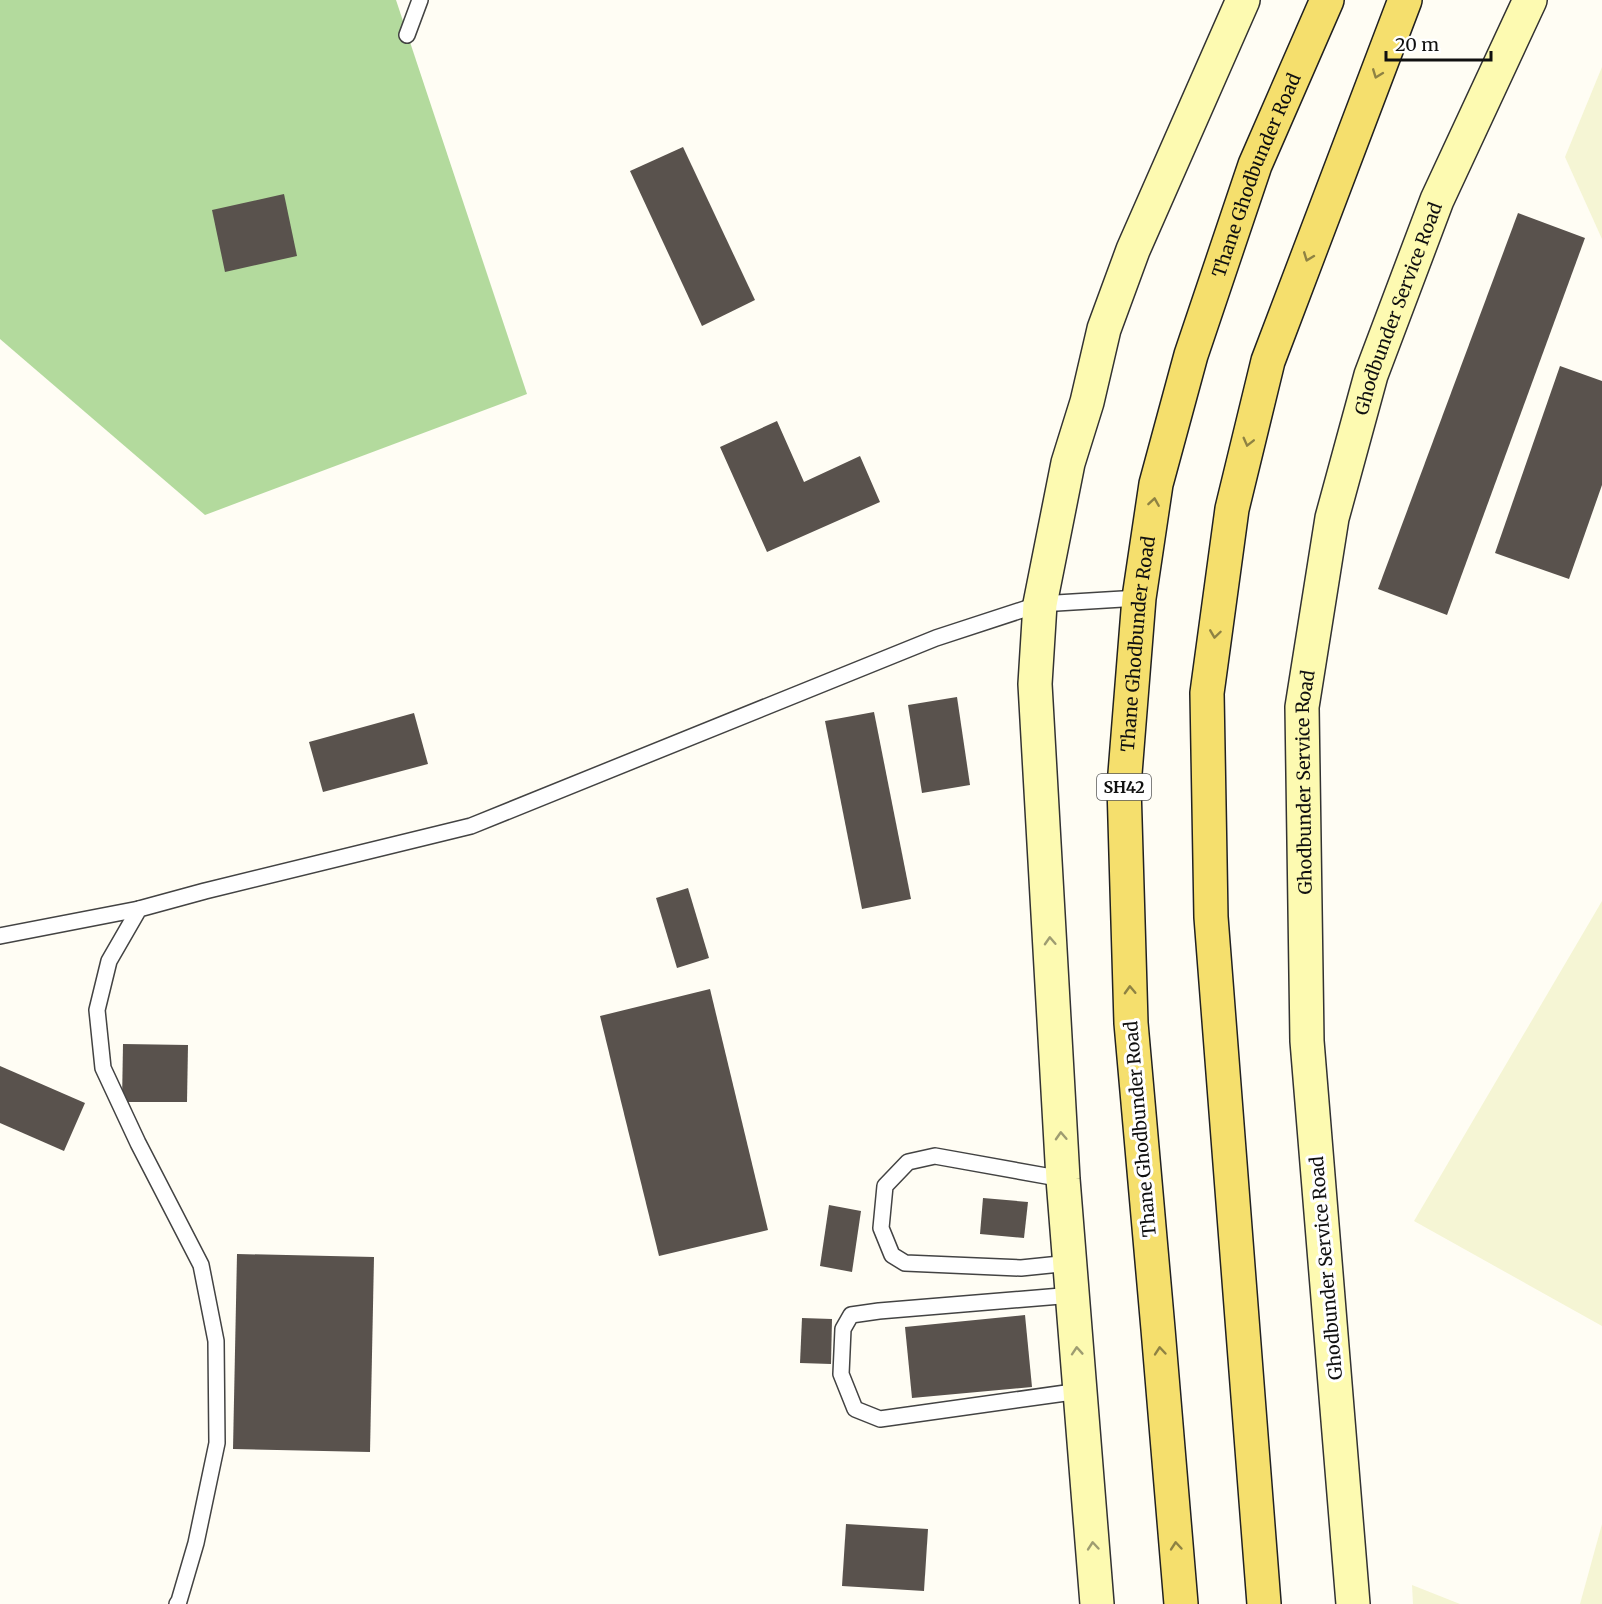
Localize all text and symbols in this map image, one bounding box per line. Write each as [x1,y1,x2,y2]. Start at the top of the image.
scale bar [1386,24,1491,62]
text: 20 m [1395,33,1439,56]
one-way arrow [1372,68,1384,79]
street label: Thane Ghodbunder Road [1207,69,1305,280]
street label: Ghodbunder Service Road [1349,199,1447,417]
one-way arrow [1303,250,1315,261]
one-way arrow [1243,437,1256,447]
one-way arrow [1147,498,1159,507]
street label: Thane Ghodbunder Road [1115,534,1160,753]
one-way arrow [1209,629,1222,638]
street label: Ghodbunder Service Road [1290,668,1319,894]
road number: SH42 [1097,774,1151,800]
one-way arrow [1043,937,1056,946]
one-way arrow [1123,985,1136,994]
street label: Thane Ghodbunder Road [1119,1020,1161,1238]
one-way arrow [1055,1131,1068,1140]
street label: Ghodbunder Service Road [1305,1155,1347,1381]
one-way arrow [1071,1347,1084,1356]
one-way arrow [1154,1347,1167,1356]
one-way arrow [1086,1541,1099,1550]
one-way arrow [1170,1541,1183,1550]

